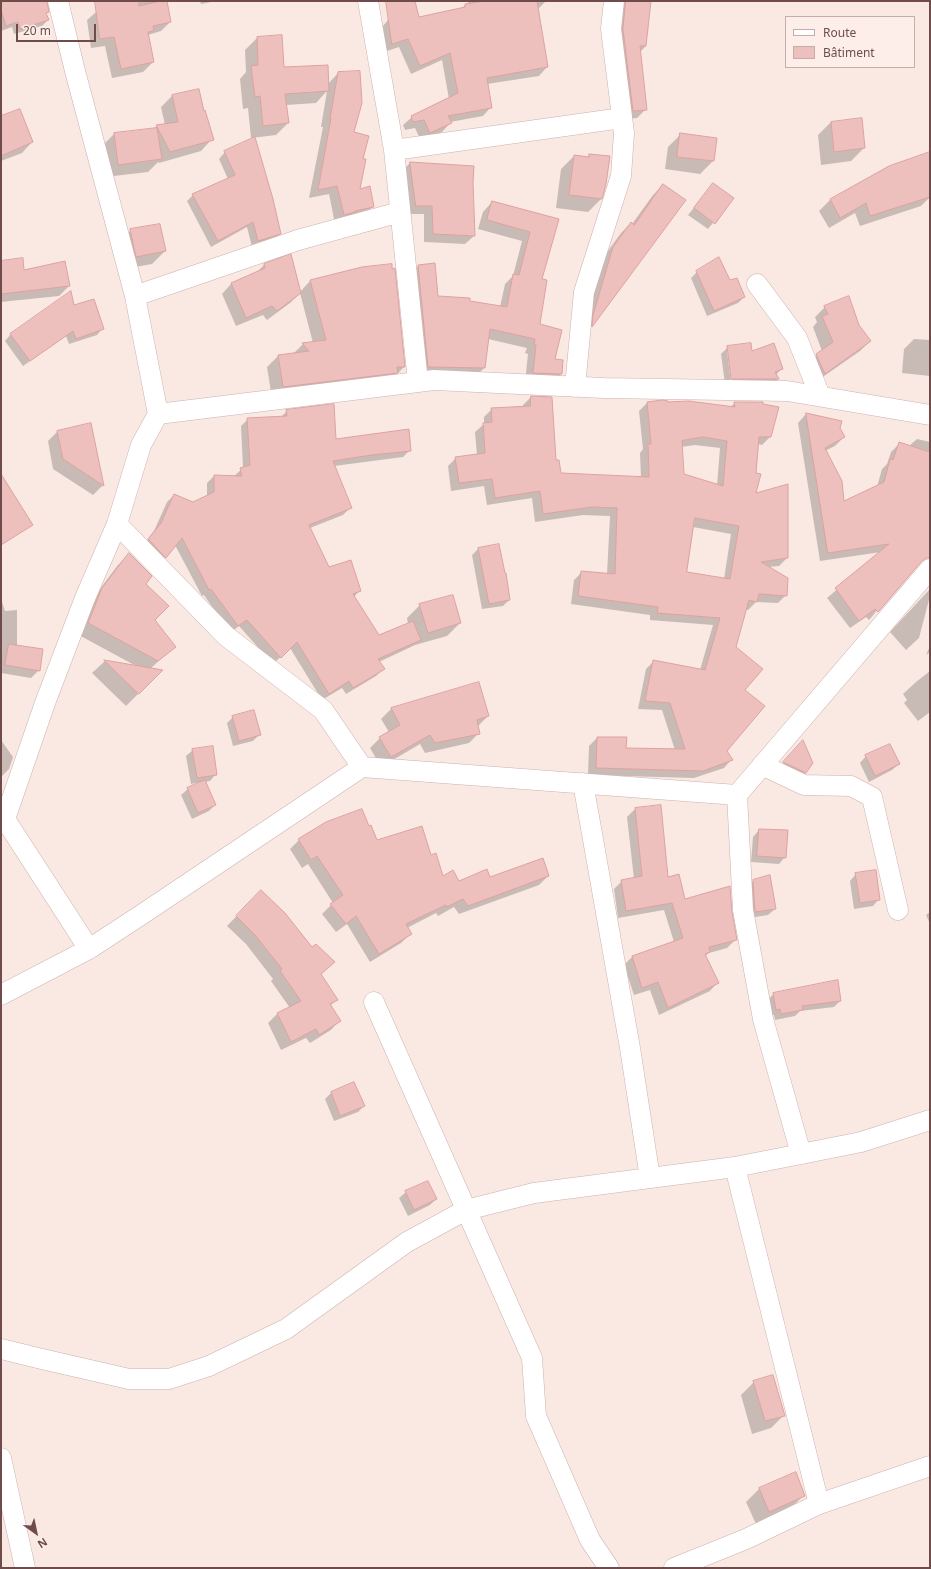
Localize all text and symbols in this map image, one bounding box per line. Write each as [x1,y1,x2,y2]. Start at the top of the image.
scale bar [18,16,98,42]
legend [785,16,915,68]
text: 20 m [23,22,51,39]
text: Route [823,24,856,41]
text: Bâtiment [823,44,875,61]
north arrow [16,1513,56,1553]
text: N [35,1535,51,1552]

